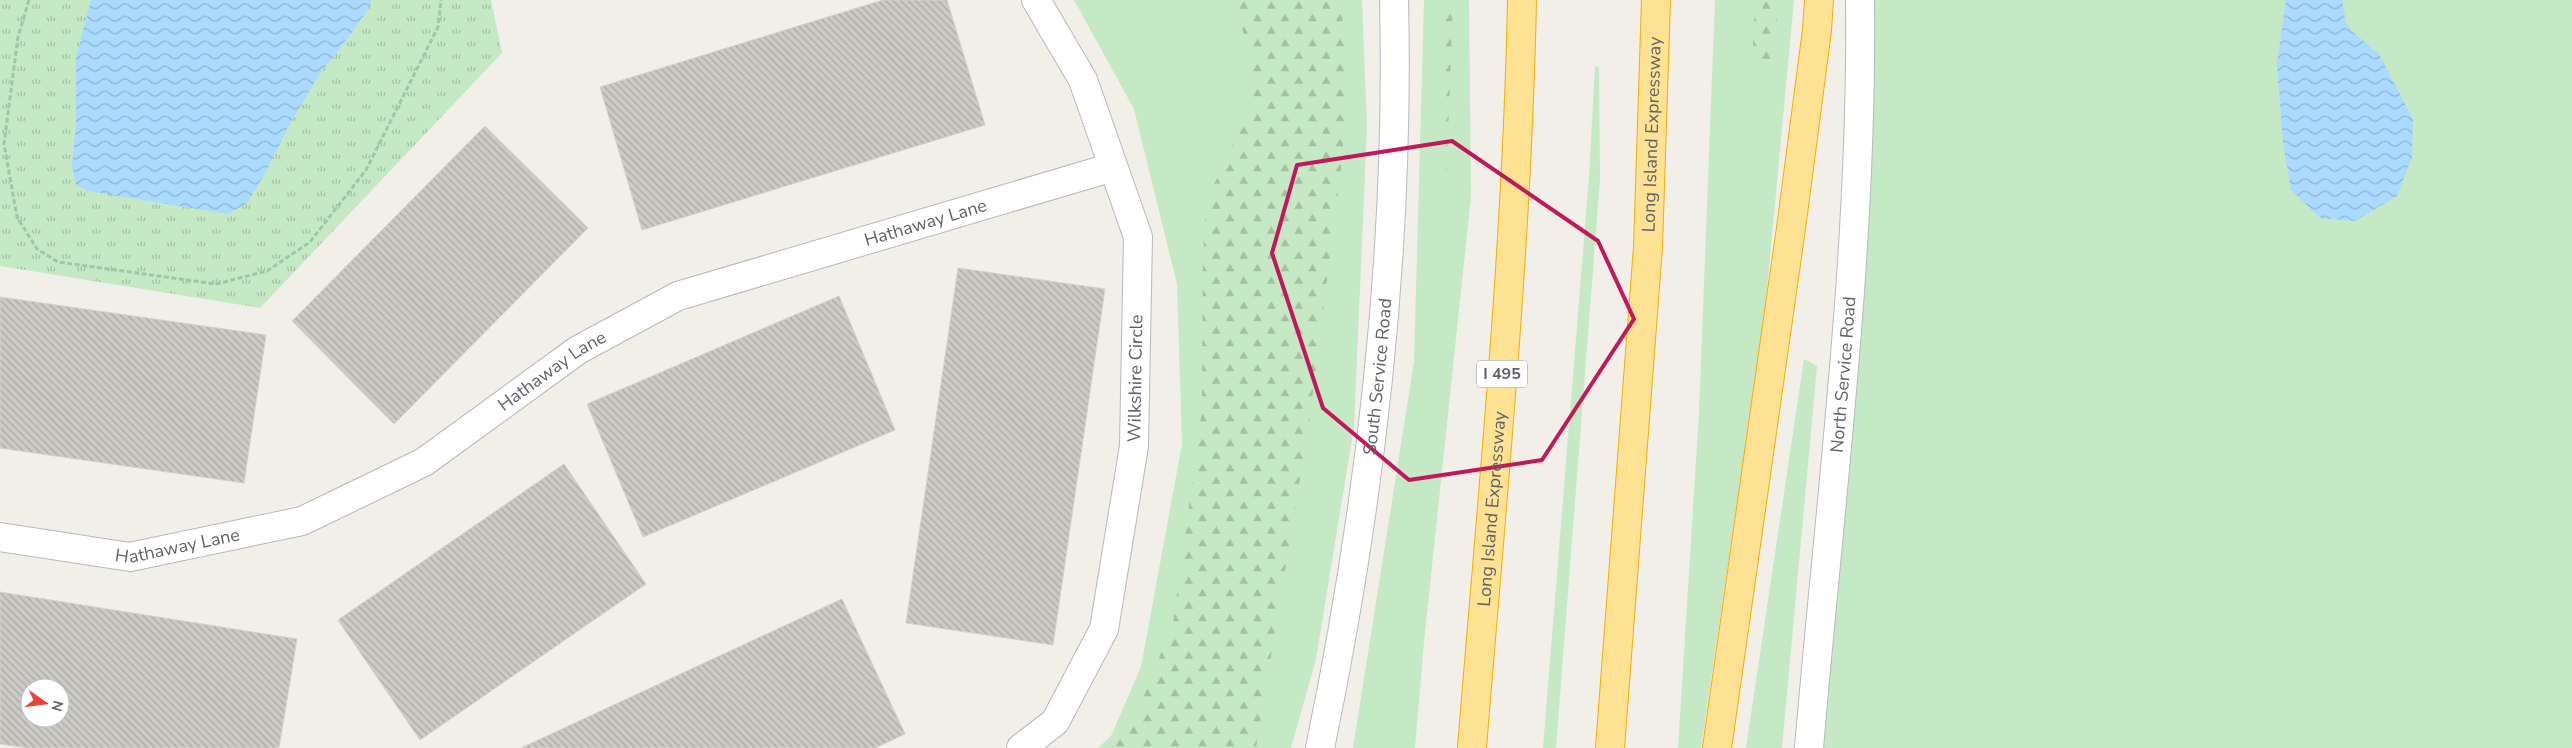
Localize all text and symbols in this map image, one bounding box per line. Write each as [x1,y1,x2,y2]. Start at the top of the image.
street label: Long Island Expressway [1636,35,1667,233]
street label: Hathaway Lane [861,193,990,252]
street label: North Service Road [1825,296,1862,454]
street label: South Service Road [1357,297,1397,457]
street label: Wilkshire Circle [1122,314,1149,442]
street label: Hathaway Lane [493,325,610,416]
road number: I 495 [1477,360,1527,388]
street label: Long Island Expressway [1472,410,1512,607]
street label: Hathaway Lane [113,522,242,569]
north arrow [20,678,70,728]
text: N [47,699,68,713]

